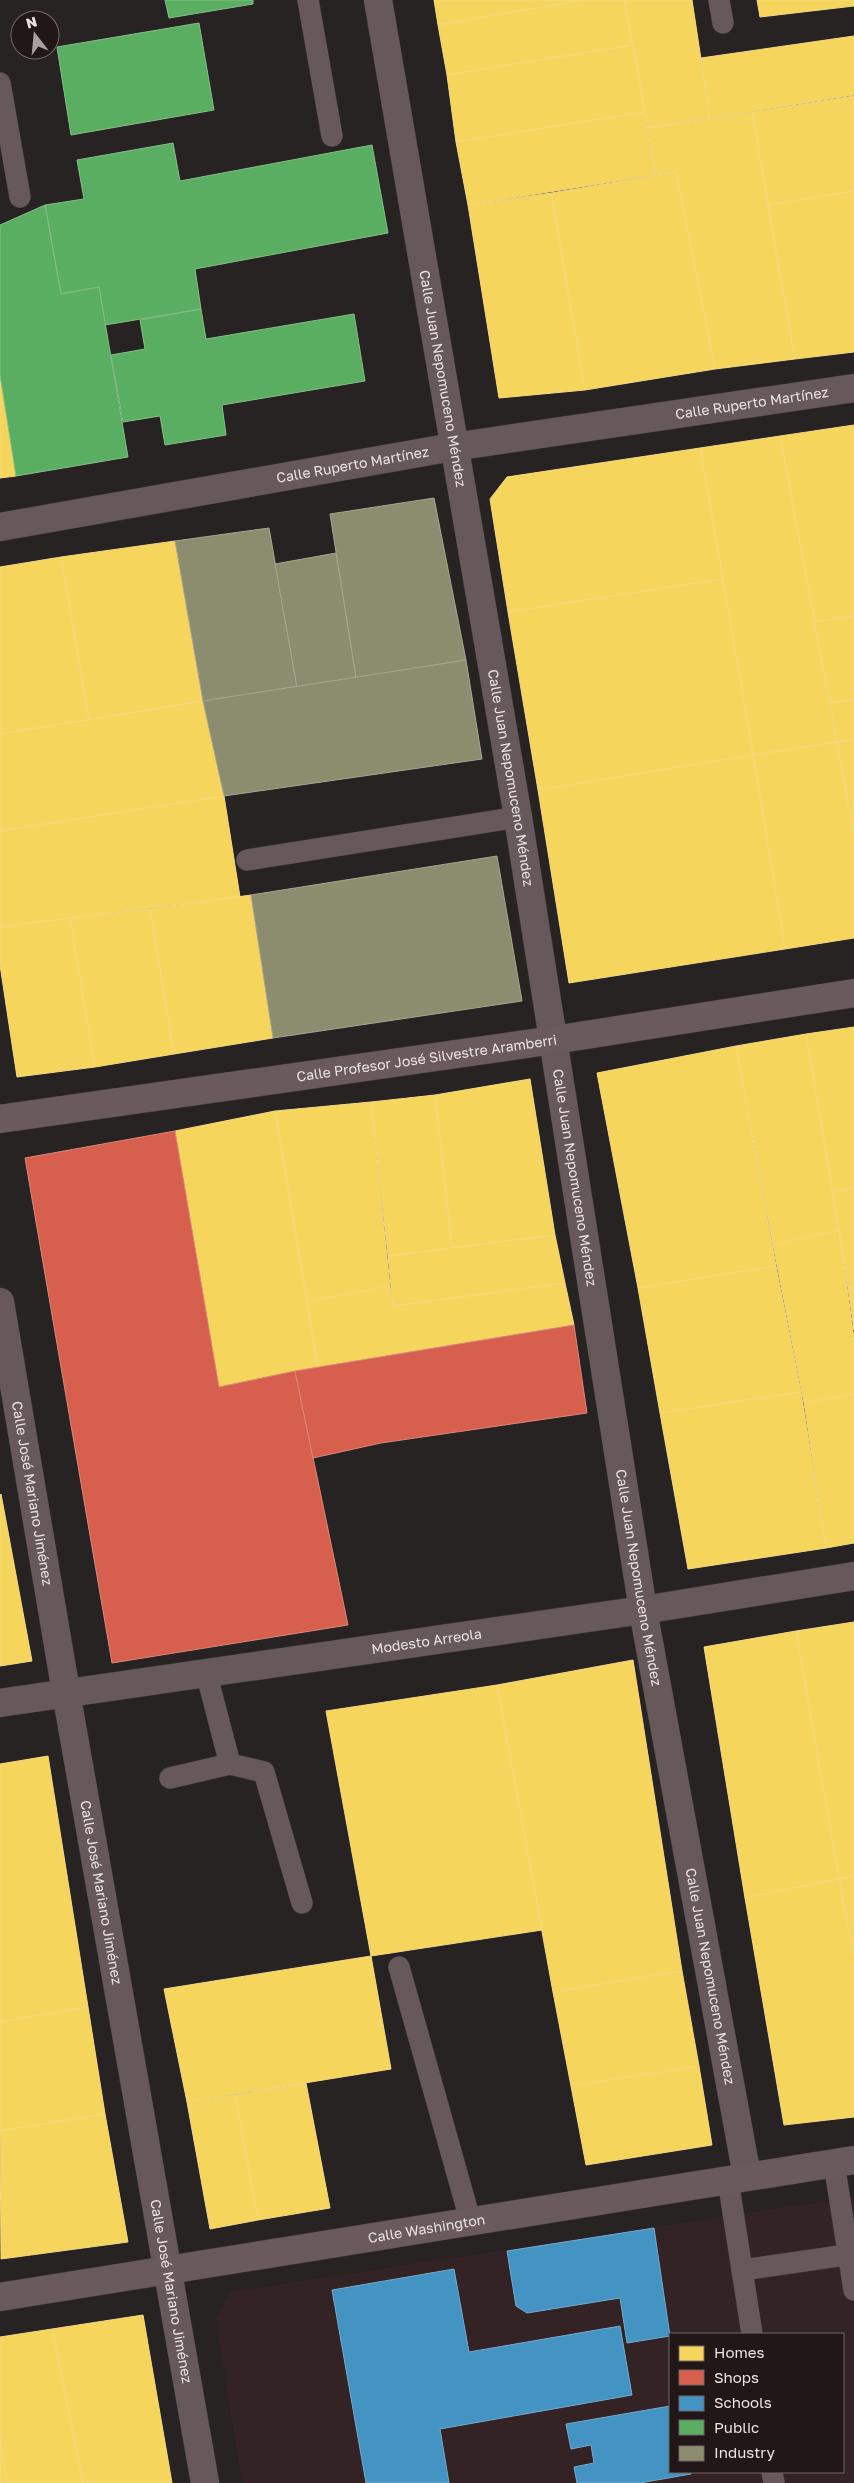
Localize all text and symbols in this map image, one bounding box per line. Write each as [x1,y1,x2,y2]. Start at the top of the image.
north arrow [10,10,60,60]
text: N [24,12,39,32]
street label: Calle Juan Nepomuceno Méndez [416,269,470,488]
street label: Calle Ruperto Martínez [674,383,829,422]
street label: Calle Ruperto Martínez [275,442,430,486]
street label: Calle Juan Nepomuceno Méndez [485,668,538,887]
street label: Calle Profesor José Silvestre Aramberri [295,1031,558,1085]
street label: Calle Juan Nepomuceno Méndez [550,1068,601,1287]
street label: Calle José Mariano Jiménez [9,1400,57,1587]
street label: Calle Juan Nepomuceno Méndez [613,1468,666,1687]
street label: Modesto Arreola [370,1624,483,1657]
street label: Calle José Mariano Jiménez [77,1799,126,1986]
street label: Calle Juan Nepomuceno Méndez [683,1866,739,2086]
street label: Calle José Mariano Jiménez [147,2198,196,2385]
street label: Calle Washington [367,2210,486,2246]
legend [669,2333,844,2473]
text: Homes [714,2343,764,2361]
text: Shops [714,2368,759,2386]
text: Schools [714,2393,772,2411]
text: Public [714,2418,759,2436]
text: Industry [714,2443,775,2461]

